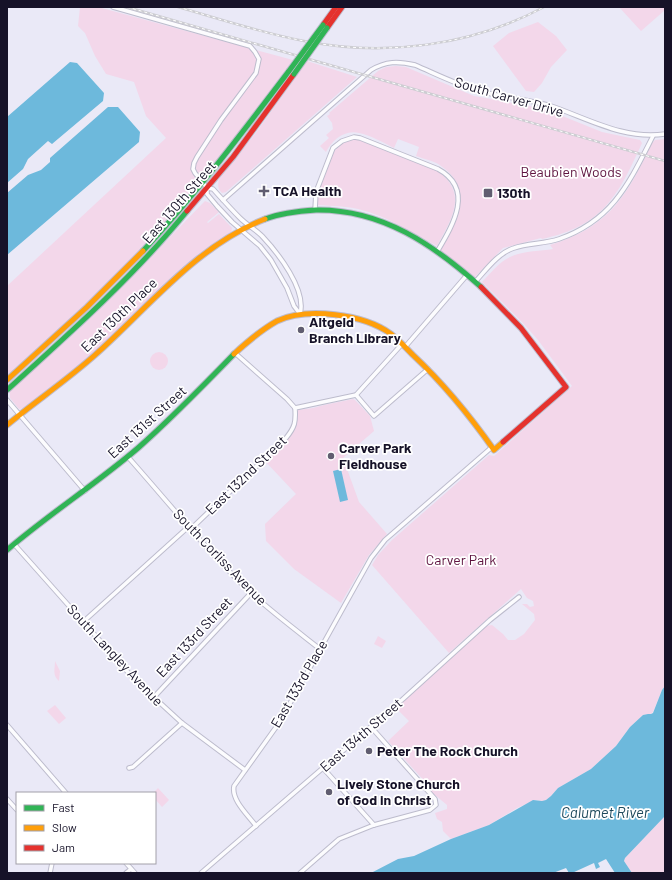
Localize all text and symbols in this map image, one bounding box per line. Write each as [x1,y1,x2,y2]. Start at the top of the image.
street label: South Carver Drive [453,73,566,120]
street label: East 130th Street [138,157,219,246]
park label: Beaubien Woods [520,163,622,180]
place label: TCA Health [273,182,341,199]
place label: 130th [497,184,530,201]
marker: TCA Health [258,185,270,197]
marker: 130th [482,187,494,199]
street label: East 130th Place [77,274,160,355]
place label: Altgeld Branch Library [309,313,401,346]
marker: Altgeld Branch Library [296,325,306,335]
street label: East 131st Street [104,382,190,461]
street label: East 132nd Street [202,432,290,518]
place label: Carver Park Fieldhouse [339,439,412,472]
marker: Carver Park Fieldhouse [326,451,336,461]
street label: South Corliss Avenue [170,505,271,608]
park label: Carver Park [426,551,496,568]
street label: East 133rd Street [152,593,235,680]
street label: South Langley Avenue [64,600,167,709]
street label: East 133rd Place [267,637,331,731]
street label: East 134th Street [316,694,405,775]
place label: Peter The Rock Church [377,742,518,759]
marker: Peter The Rock Church [364,746,374,756]
place label: Lively Stone Church of God in Christ [337,775,460,808]
marker: Lively Stone Church of God in Christ [324,787,334,797]
legend [16,792,156,864]
text: Fast [52,800,75,814]
water label: Calumet River [561,803,650,821]
text: Slow [52,820,77,834]
text: Jam [52,840,75,854]

